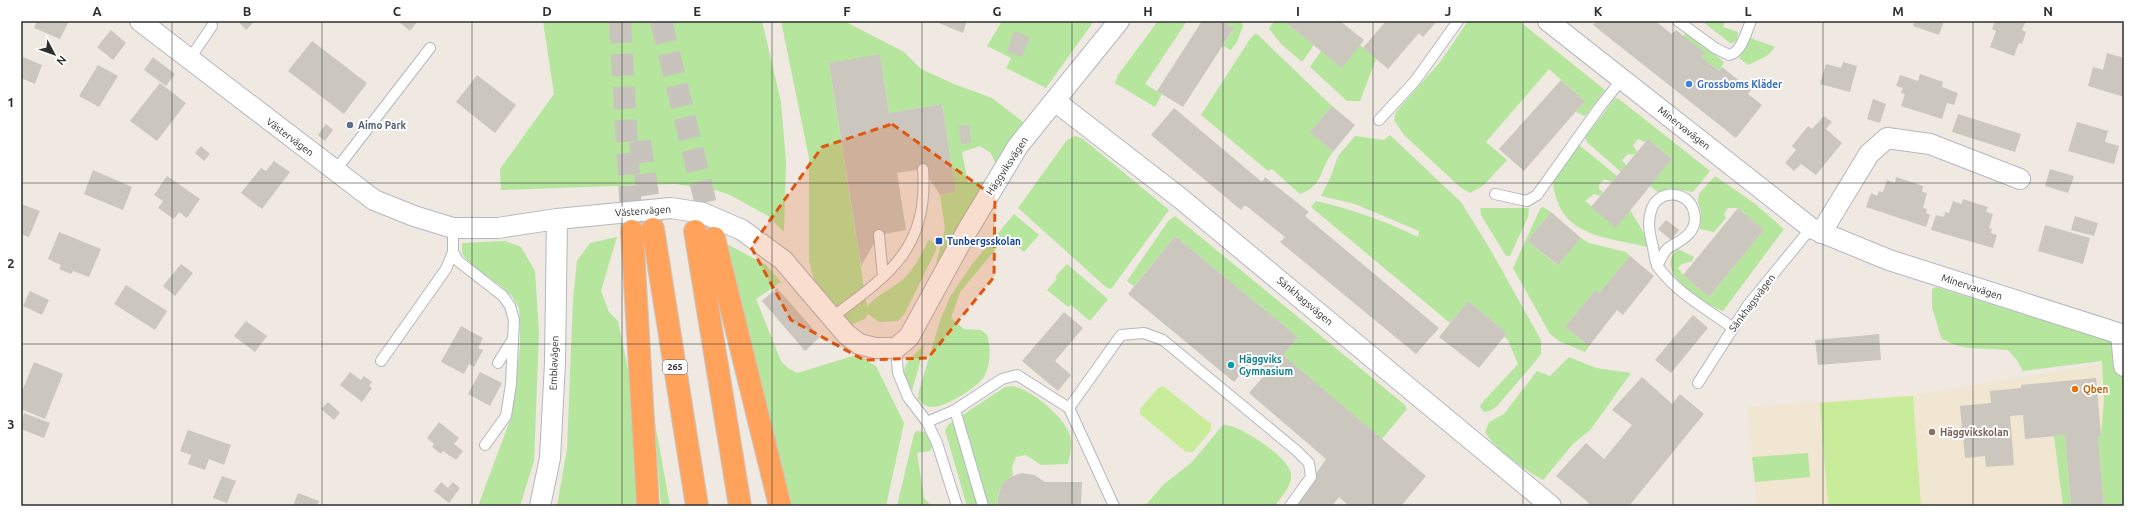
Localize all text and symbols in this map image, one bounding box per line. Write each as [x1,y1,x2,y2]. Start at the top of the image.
text: A [92,4,102,18]
text: B [243,4,252,18]
text: C [393,4,402,18]
text: D [542,4,552,18]
text: E [693,4,701,18]
text: F [843,4,851,18]
text: G [993,4,1002,18]
text: H [1143,4,1153,18]
text: I [1296,4,1300,18]
text: J [1445,4,1451,18]
text: K [1594,4,1603,18]
text: L [1744,4,1752,18]
text: M [1892,4,1904,18]
text: N [2043,4,2053,18]
north arrow [34,34,74,74]
text: N [54,54,69,68]
marker: Grossboms Kläder [1684,79,1694,89]
place label: Grossboms Kläder [1697,79,1783,90]
text: 1 [7,95,15,109]
street label: Minervavägen [1656,104,1712,152]
street label: Västervägen [264,116,316,158]
marker: Aimo Park [345,120,355,130]
place label: Aimo Park [358,120,407,131]
street label: Häggviksvägen [984,135,1030,197]
street label: Västervägen [615,204,671,218]
marker: Tunbergsskolan [934,236,944,246]
place label: Tunbergsskolan [947,236,1021,247]
text: 2 [7,256,15,270]
street label: Sänkhagsvägen [1727,272,1777,334]
street label: Minervavägen [1940,272,2004,302]
street label: Sänkhagsvägen [1275,275,1335,327]
street label: Emblavägen [548,335,560,391]
place label: Häggviks Gymnasium [1239,354,1293,377]
road number: 265 [663,360,687,374]
marker: Häggviks Gymnasium [1226,360,1236,370]
marker: Qben [2070,384,2080,394]
place label: Qben [2083,384,2109,395]
text: 3 [7,417,15,431]
marker: Häggvikskolan [1927,427,1937,437]
place label: Häggvikskolan [1940,427,2009,438]

